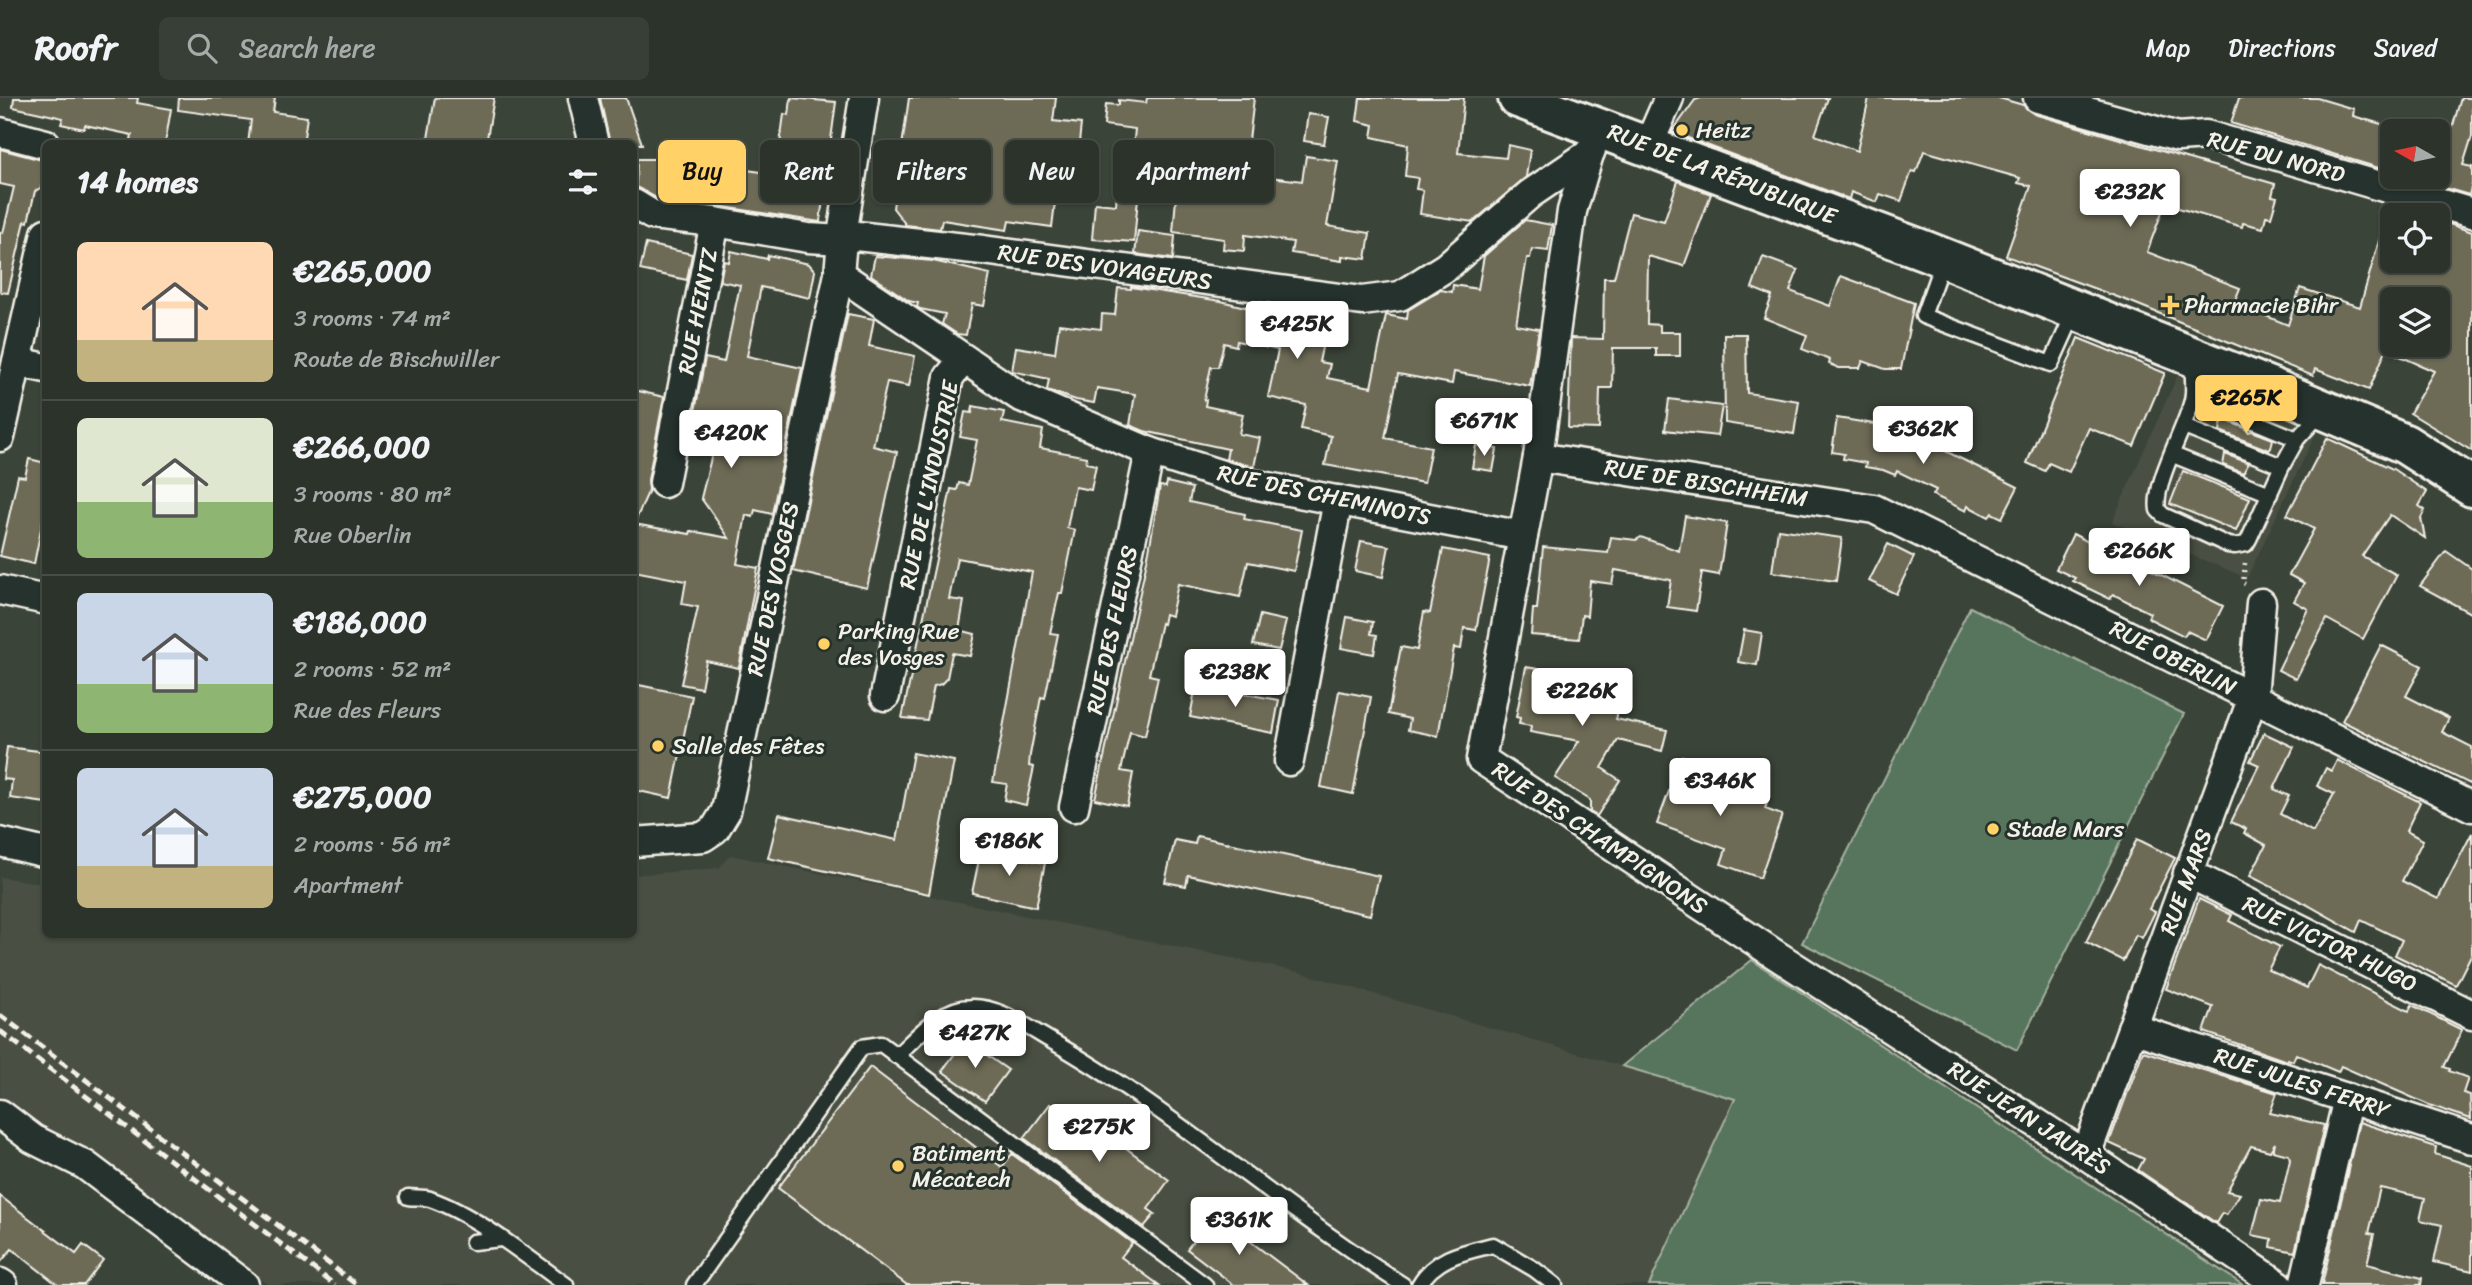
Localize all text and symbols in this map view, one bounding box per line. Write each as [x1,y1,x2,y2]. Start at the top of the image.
search box [159,17,649,80]
text: Roofr [35,19,117,77]
text: Search here [239,25,376,71]
text: Map [2146,27,2190,69]
text: Directions [2228,27,2336,69]
text: Saved [2374,27,2437,69]
icon: search [183,29,221,67]
place label: Heitz [1696,110,1753,151]
street label: RUE DE LA RÉPUBLIQUE [1601,111,1844,237]
street label: RUE DU NORD [2203,119,2350,195]
north arrow [2380,119,2450,189]
map controls [2380,119,2450,357]
marker: Heitz [1674,122,1690,138]
chip: Buy [658,140,746,203]
chip: Rent [760,140,859,203]
chip: Filters [873,140,991,203]
chip: New [1005,140,1099,203]
chip: Apartment [1113,140,1274,203]
text: 14 homes [77,155,198,209]
icon: filters [564,163,602,201]
pin: €232K [2081,170,2179,229]
text: €232K [2096,171,2164,212]
button: locate [2380,203,2450,273]
street label: RUE DES VOYAGEURS [995,232,1215,302]
text: €265,000 [294,244,432,298]
street label: RUE HEINTZ [666,244,730,378]
icon: home [133,270,217,354]
place label: Pharmacie Bihr [2184,285,2340,326]
button: layers [2380,287,2450,357]
marker: Pharmacie Bihr [2162,297,2178,313]
text: 3 rooms · 74 m² [294,298,451,339]
pin: €425K [1248,302,1346,361]
text: €425K [1262,303,1332,344]
text: Route de Bischwiller [294,339,499,380]
street label: RUE DE L'INDUSTRIE [887,376,971,593]
pin: €265K [2197,376,2295,435]
text: €265K [2211,377,2281,418]
pin: €671K [1435,398,1533,458]
text: €671K [1451,400,1517,441]
pin: €362K [1874,406,1972,466]
text: €362K [1889,408,1957,449]
pin: €420K [682,410,780,470]
text: €420K [695,412,767,453]
text: €266,000 [294,420,430,474]
icon: home [133,446,217,530]
street label: RUE DE BISCHHEIM [1601,447,1811,519]
street label: RUE DES CHEMINOTS [1214,452,1434,538]
text: 3 rooms · 80 m² [294,474,452,515]
street label: RUE DES VOSGES [735,498,811,680]
text: Rue Oberlin [294,515,411,556]
pin: €266K [2090,528,2188,588]
text: €266K [2105,530,2173,571]
street label: RUE DES FLEURS [1074,542,1150,718]
text: €186,000 [294,595,427,649]
street label: RUE OBERLIN [2102,608,2244,708]
place label: Parking Rue des Vosges [838,611,960,678]
icon: home [133,621,217,705]
marker: Parking Rue des Vosges [816,636,832,652]
text: 2 rooms · 52 m² [294,649,451,690]
pin: €238K [1186,650,1284,709]
text: €238K [1200,651,1270,692]
pin: €226K [1533,668,1631,728]
text: €226K [1548,670,1616,711]
text: Rue des Fleurs [294,690,441,731]
place label: Salle des Fêtes [672,726,825,767]
marker: Salle des Fêtes [650,738,666,754]
street label: RUE DES CHAMPIGNONS [1483,750,1717,926]
pin: €346K [1671,758,1769,818]
text: €346K [1685,760,1755,801]
text: €275,000 [294,770,432,824]
icon: home [133,796,217,880]
place label: Stade Mars [2007,809,2125,850]
pin: €186K [960,818,1058,878]
text: €186K [976,820,1042,861]
marker: Stade Mars [1985,821,2001,837]
street label: RUE MARS [2148,823,2224,941]
text: 2 rooms · 56 m² [294,824,451,865]
text: Apartment [294,865,403,906]
street label: RUE VICTOR HUGO [2235,884,2425,1004]
pin: €427K [926,1010,1024,1070]
text: €427K [940,1012,1010,1053]
street label: RUE JULES FERRY [2209,1035,2396,1131]
street label: RUE JEAN JAURÈS [1939,1050,2119,1186]
pin: €275K [1050,1104,1148,1164]
text: €275K [1064,1106,1134,1147]
place label: Batiment Mécatech [912,1133,1011,1200]
marker: Batiment Mécatech [890,1158,906,1174]
pin: €361K [1190,1198,1288,1257]
text: €361K [1207,1199,1271,1240]

